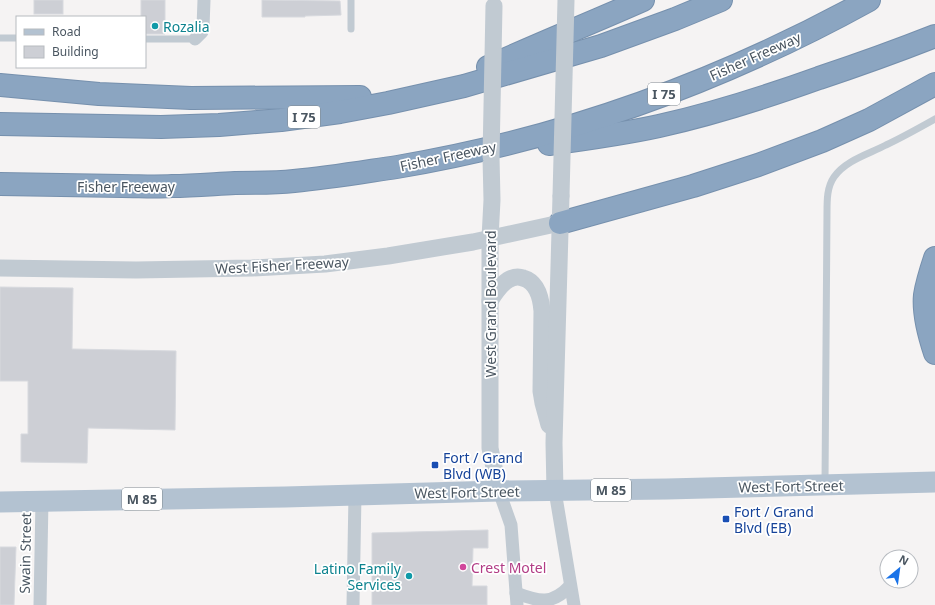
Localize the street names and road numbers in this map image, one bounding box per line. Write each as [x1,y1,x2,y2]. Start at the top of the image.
street label: Fisher Freeway [706,27,804,85]
road number: I 75 [648,83,680,105]
road number: I 75 [288,106,320,128]
street label: Fisher Freeway [398,136,499,175]
street label: Fisher Freeway [77,177,176,196]
street label: West Grand Boulevard [481,230,500,378]
street label: West Fisher Freeway [215,252,350,278]
street label: West Fort Street [738,476,844,496]
road number: M 85 [591,479,631,501]
street label: West Fort Street [414,482,520,502]
road number: M 85 [122,488,162,510]
street label: Swain Street [15,512,35,594]

